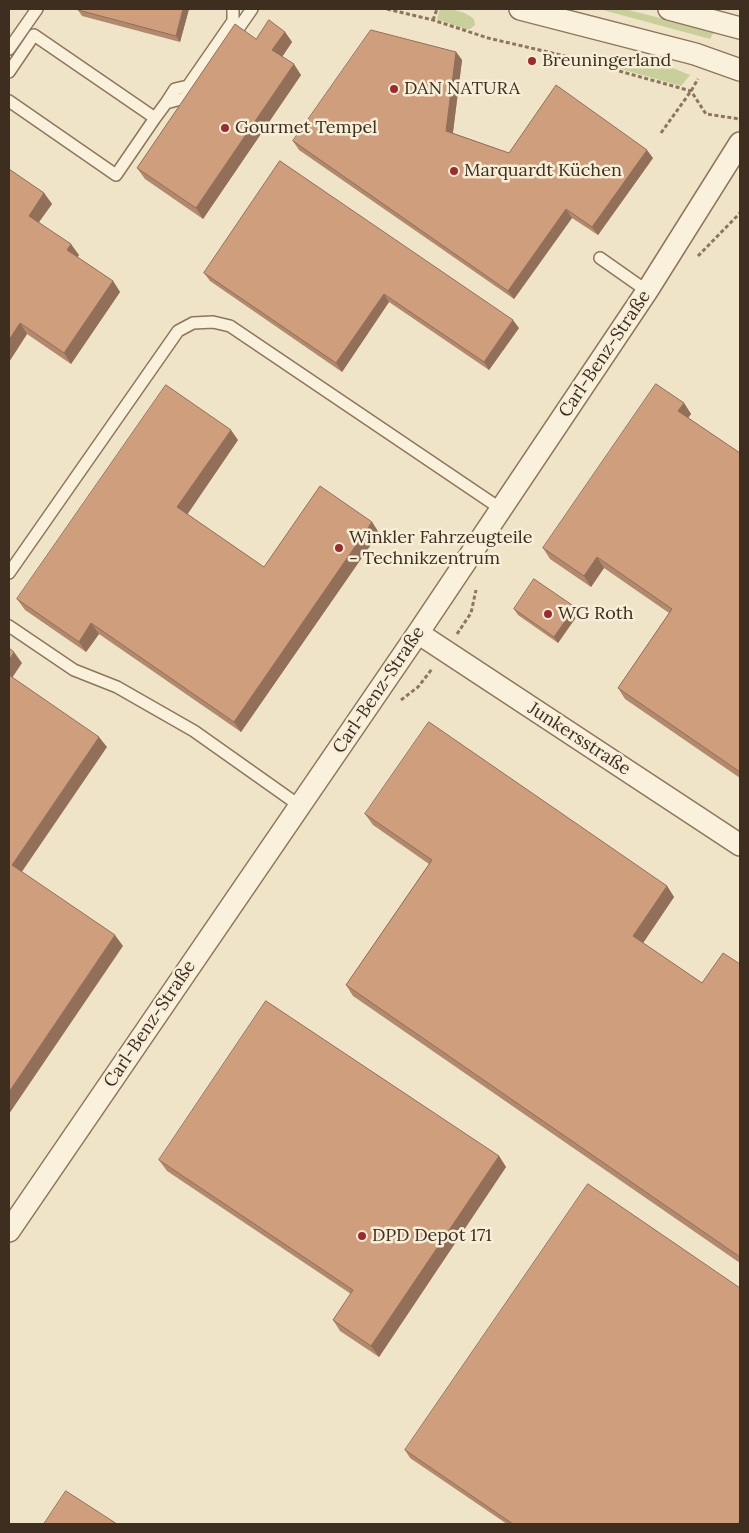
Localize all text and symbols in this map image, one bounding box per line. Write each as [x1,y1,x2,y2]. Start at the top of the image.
place label: Breuningerland [542,50,671,72]
marker: Breuningerland [526,55,538,67]
place label: DAN NATURA [404,78,520,100]
marker: DAN NATURA [388,83,400,95]
place label: Gourmet Tempel [235,117,377,139]
marker: Gourmet Tempel [219,122,231,134]
place label: Marquardt Küchen [464,160,622,182]
marker: Marquardt Küchen [448,165,460,177]
street label: Carl-Benz-Straße [555,286,655,422]
place label: Winkler Fahrzeugteile - Technikzentrum [349,527,532,570]
marker: Winkler Fahrzeugteile - Technikzentrum [333,542,345,554]
place label: WG Roth [558,603,634,625]
marker: WG Roth [542,608,554,620]
street label: Carl-Benz-Straße [329,622,429,758]
street label: Junkersstraße [524,698,634,780]
street label: Carl-Benz-Straße [100,956,200,1092]
place label: DPD Depot 171 [372,1225,492,1247]
marker: DPD Depot 171 [356,1230,368,1242]

